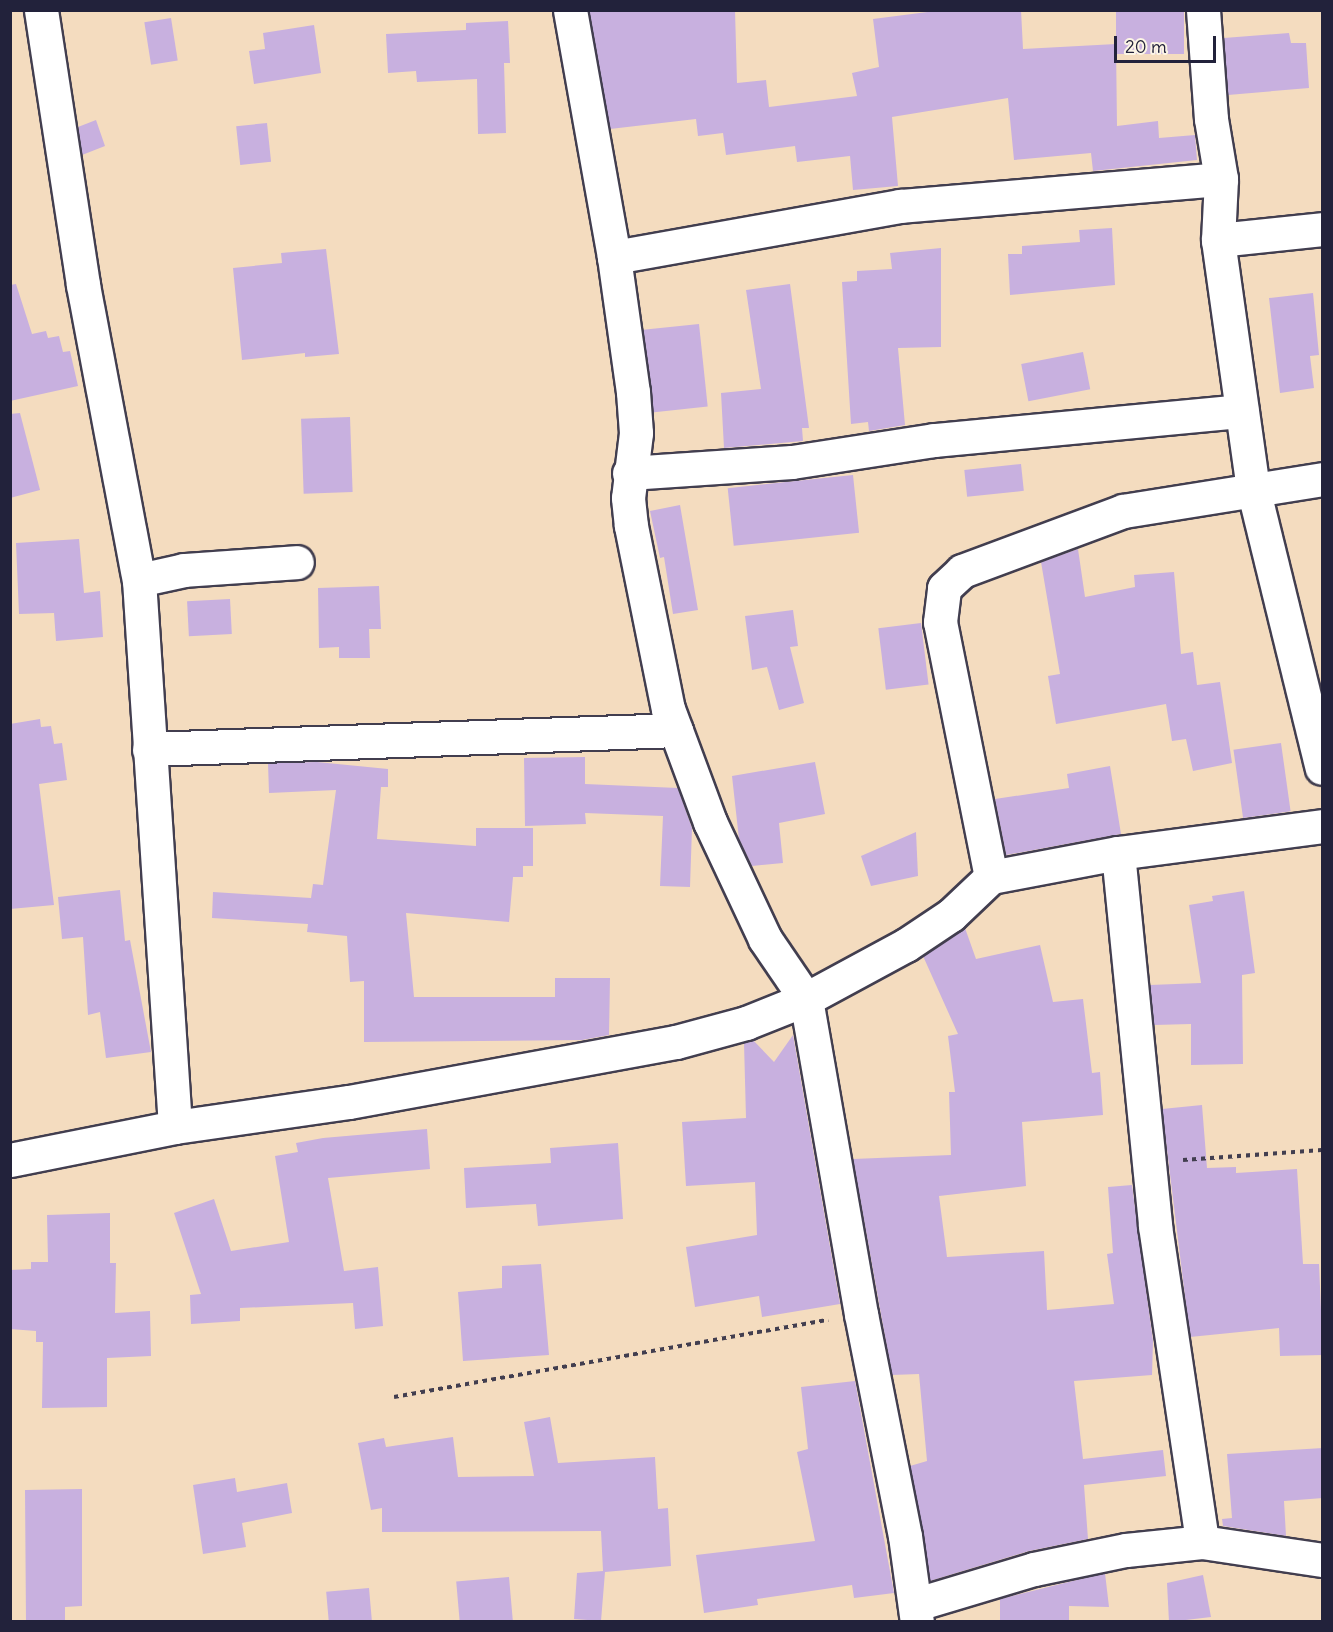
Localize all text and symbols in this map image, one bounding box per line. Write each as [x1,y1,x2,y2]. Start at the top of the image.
scale bar [1117,24,1219,62]
text: 20 m [1125,35,1167,58]

